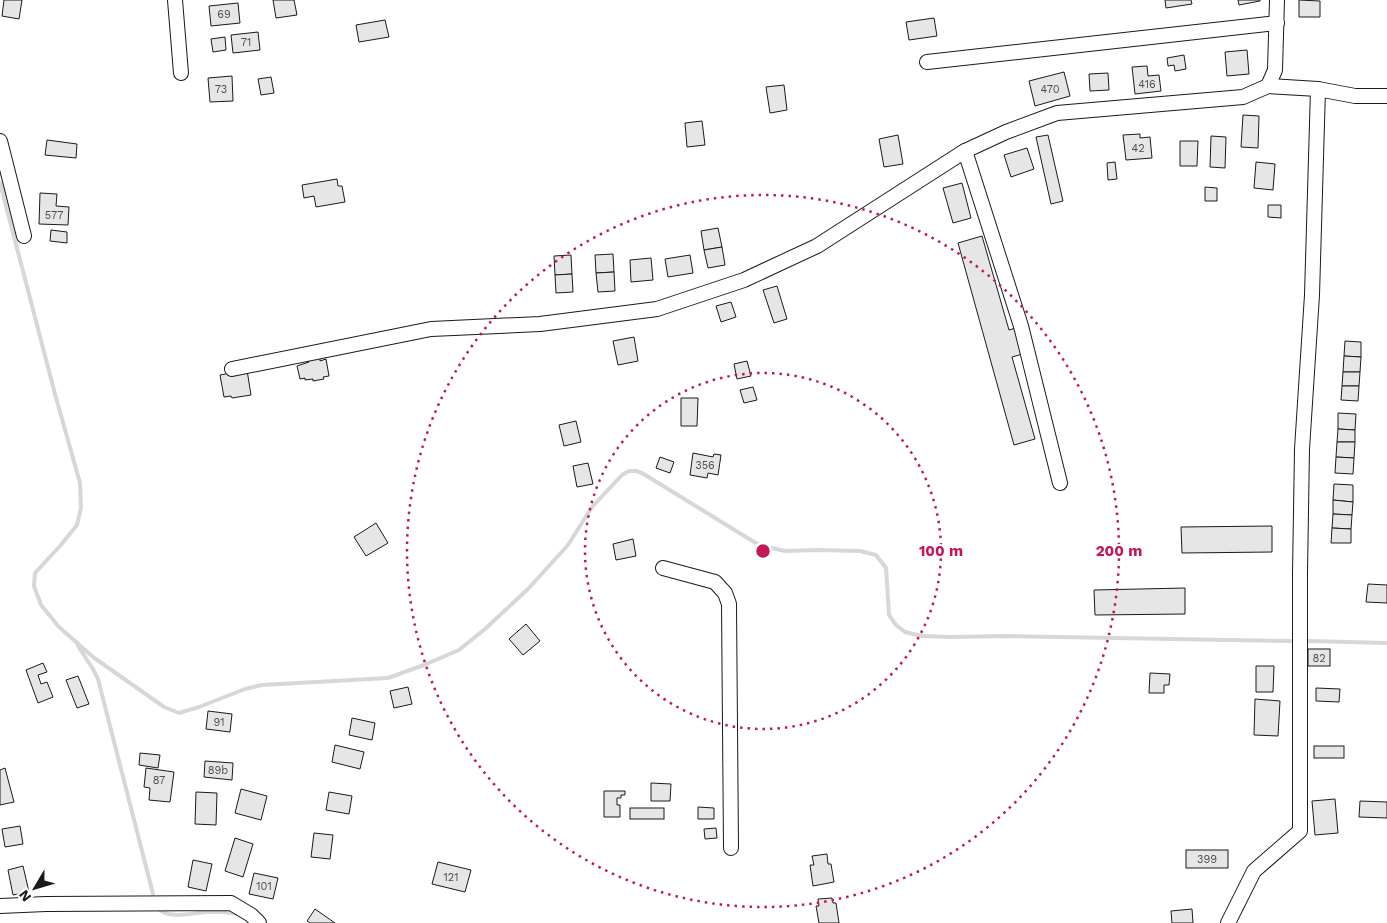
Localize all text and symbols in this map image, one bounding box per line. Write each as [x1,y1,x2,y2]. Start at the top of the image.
house number: 69 [217,8,231,21]
house number: 71 [241,36,251,49]
house number: 416 [1138,78,1156,91]
house number: 73 [215,83,227,96]
house number: 470 [1041,83,1060,96]
house number: 42 [1131,142,1145,155]
house number: 577 [45,209,63,222]
house number: 356 [695,459,715,472]
centre of rings [754,542,772,560]
text: 100 m [919,542,963,560]
text: 200 m [1096,542,1142,560]
house number: 82 [1312,652,1326,665]
house number: 91 [213,716,225,729]
house number: 89b [208,764,228,777]
house number: 87 [153,774,165,787]
house number: 399 [1197,853,1217,866]
north arrow [10,863,60,913]
house number: 121 [444,871,459,884]
house number: 101 [256,880,272,893]
text: N [15,887,34,905]

